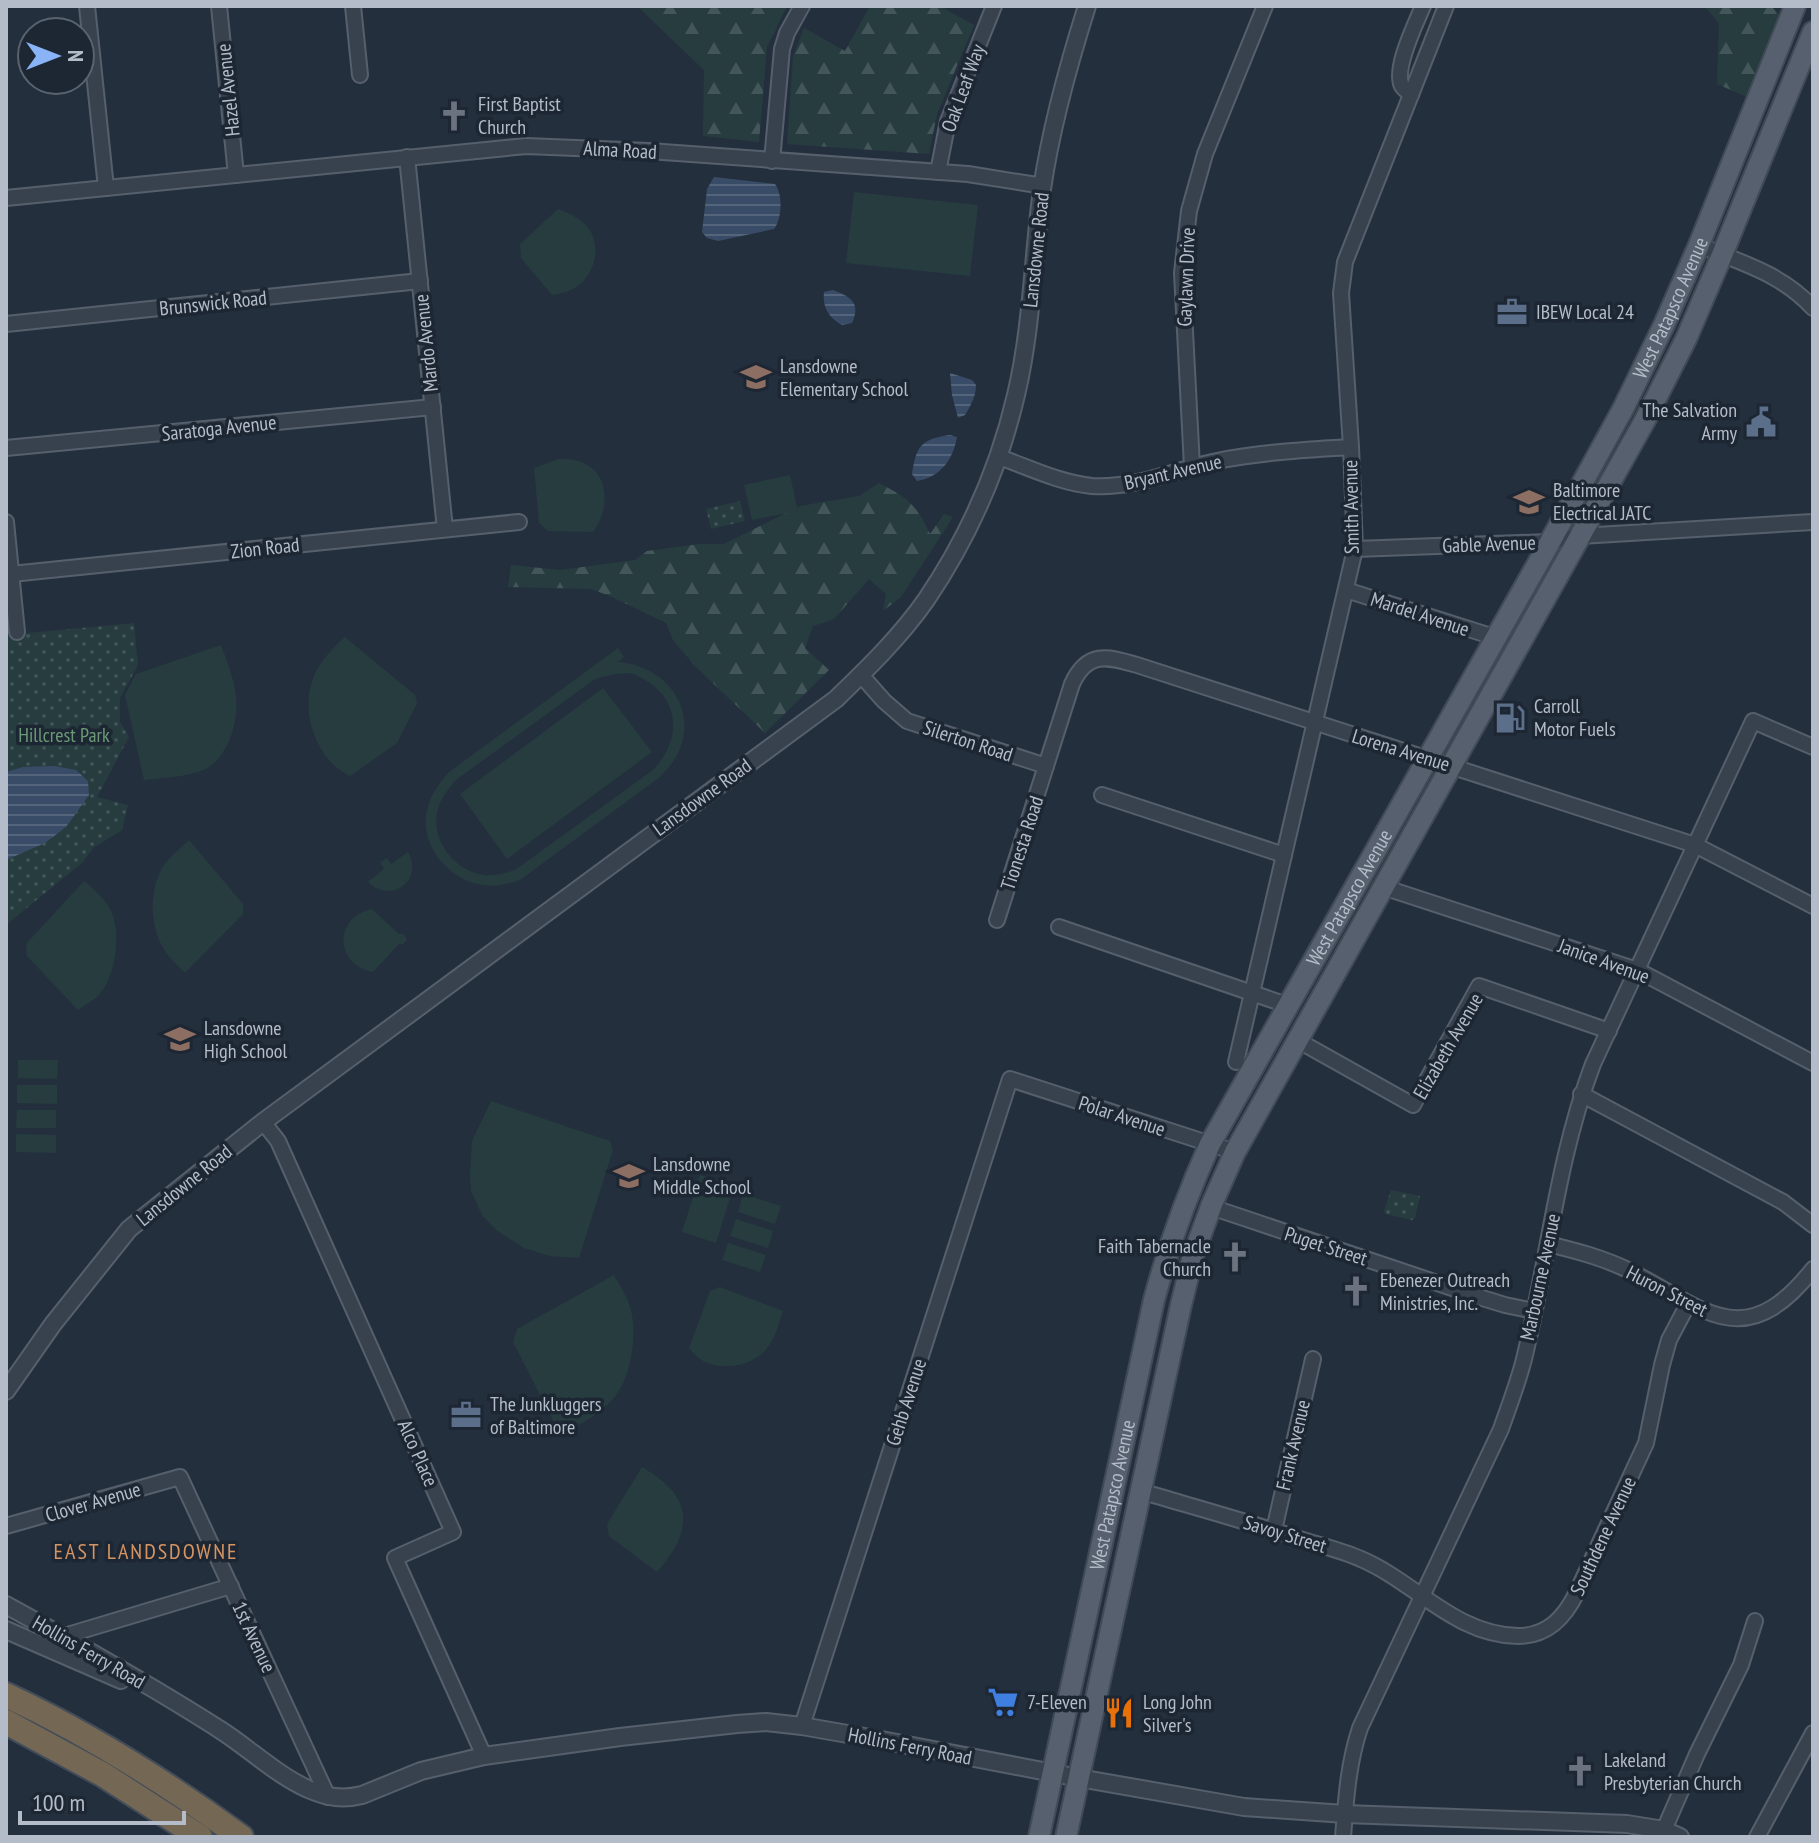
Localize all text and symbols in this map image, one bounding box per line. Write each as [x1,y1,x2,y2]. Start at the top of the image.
north arrow [16,16,96,96]
street label: Oak Leaf Way [935,40,991,135]
street label: Hazel Avenue [210,42,246,138]
text: N [62,50,90,62]
place label: First Baptist Church [478,91,561,140]
church icon: First Baptist Church [437,99,471,133]
street label: Alma Road [583,135,657,165]
street label: Lansdowne Road [1017,191,1055,309]
street label: Gaylawn Drive [1171,227,1201,327]
street label: West Patapsco Avenue [1627,233,1714,383]
street label: Brunswick Road [158,284,268,322]
street label: Mardo Avenue [408,293,444,393]
office icon: IBEW Local 24 [1495,295,1529,329]
place label: IBEW Local 24 [1536,299,1634,325]
place label: Lansdowne Elementary School [780,353,908,402]
school or university icon: Lansdowne Elementary School [739,360,773,394]
place label: The Salvation Army [1643,397,1737,446]
public building icon: The Salvation Army [1744,405,1778,439]
street label: Saratoga Avenue [160,409,278,447]
street label: Bryant Avenue [1122,448,1224,496]
street label: Smith Avenue [1337,460,1365,554]
place label: Baltimore Electrical JATC [1553,477,1651,526]
school or university icon: Baltimore Electrical JATC [1512,485,1546,519]
street label: Gable Avenue [1442,529,1536,559]
street label: Zion Road [229,531,301,565]
street label: Mardel Avenue [1367,586,1473,642]
place label: Carroll Motor Fuels [1534,693,1616,742]
fuel station icon: Carroll Motor Fuels [1493,701,1527,735]
street label: Silerton Road [920,714,1016,768]
park label: Hillcrest Park [18,722,110,748]
street label: Lorena Avenue [1349,723,1453,777]
street label: Lansdowne Road [647,752,757,842]
street label: Tionesta Road [995,793,1049,893]
street label: West Patapsco Avenue [1300,825,1398,971]
street label: Janice Avenue [1554,932,1653,990]
street label: Elizabeth Avenue [1407,988,1489,1104]
place label: Lansdowne High School [204,1015,287,1064]
school or university icon: Lansdowne High School [163,1022,197,1056]
street label: Polar Avenue [1075,1090,1169,1142]
street label: Lansdowne Road [131,1138,237,1232]
place label: Lansdowne Middle School [653,1151,751,1200]
school or university icon: Lansdowne Middle School [612,1159,646,1193]
street label: Marbourne Avenue [1514,1211,1566,1343]
street label: Puget Street [1281,1220,1371,1272]
place label: Faith Tabernacle Church [1098,1233,1211,1282]
church icon: Faith Tabernacle Church [1218,1240,1252,1274]
street label: Huron Street [1622,1259,1713,1323]
place label: Ebenezer Outreach Ministries, Inc. [1380,1267,1510,1316]
church icon: Ebenezer Outreach Ministries, Inc. [1339,1274,1373,1308]
street label: Gehb Avenue [880,1355,932,1449]
place label: The Junkluggers of Baltimore [490,1391,602,1440]
street label: Frank Avenue [1270,1397,1316,1493]
office icon: The Junkluggers of Baltimore [449,1398,483,1432]
street label: Alco Place [392,1416,444,1490]
street label: West Patapsco Avenue [1084,1417,1141,1572]
street label: Southdene Avenue [1564,1472,1642,1600]
street label: Clover Avenue [42,1476,144,1528]
street label: Savoy Street [1240,1509,1330,1559]
district label: EAST LANDSDOWNE [54,1537,238,1565]
street label: 1st Avenue [226,1597,282,1677]
street label: Hollins Ferry Road [28,1609,150,1695]
supermarket icon: 7-Eleven [986,1685,1020,1719]
place label: 7-Eleven [1027,1689,1087,1715]
place label: Long John Silver's [1143,1689,1212,1738]
restaurant icon: Long John Silver's [1102,1696,1136,1730]
street label: Hollins Ferry Road [846,1721,974,1771]
place label: Lakeland Presbyterian Church [1604,1747,1741,1796]
church icon: Lakeland Presbyterian Church [1563,1754,1597,1788]
scale bar [20,1775,184,1825]
text: 100 m [32,1787,85,1818]

